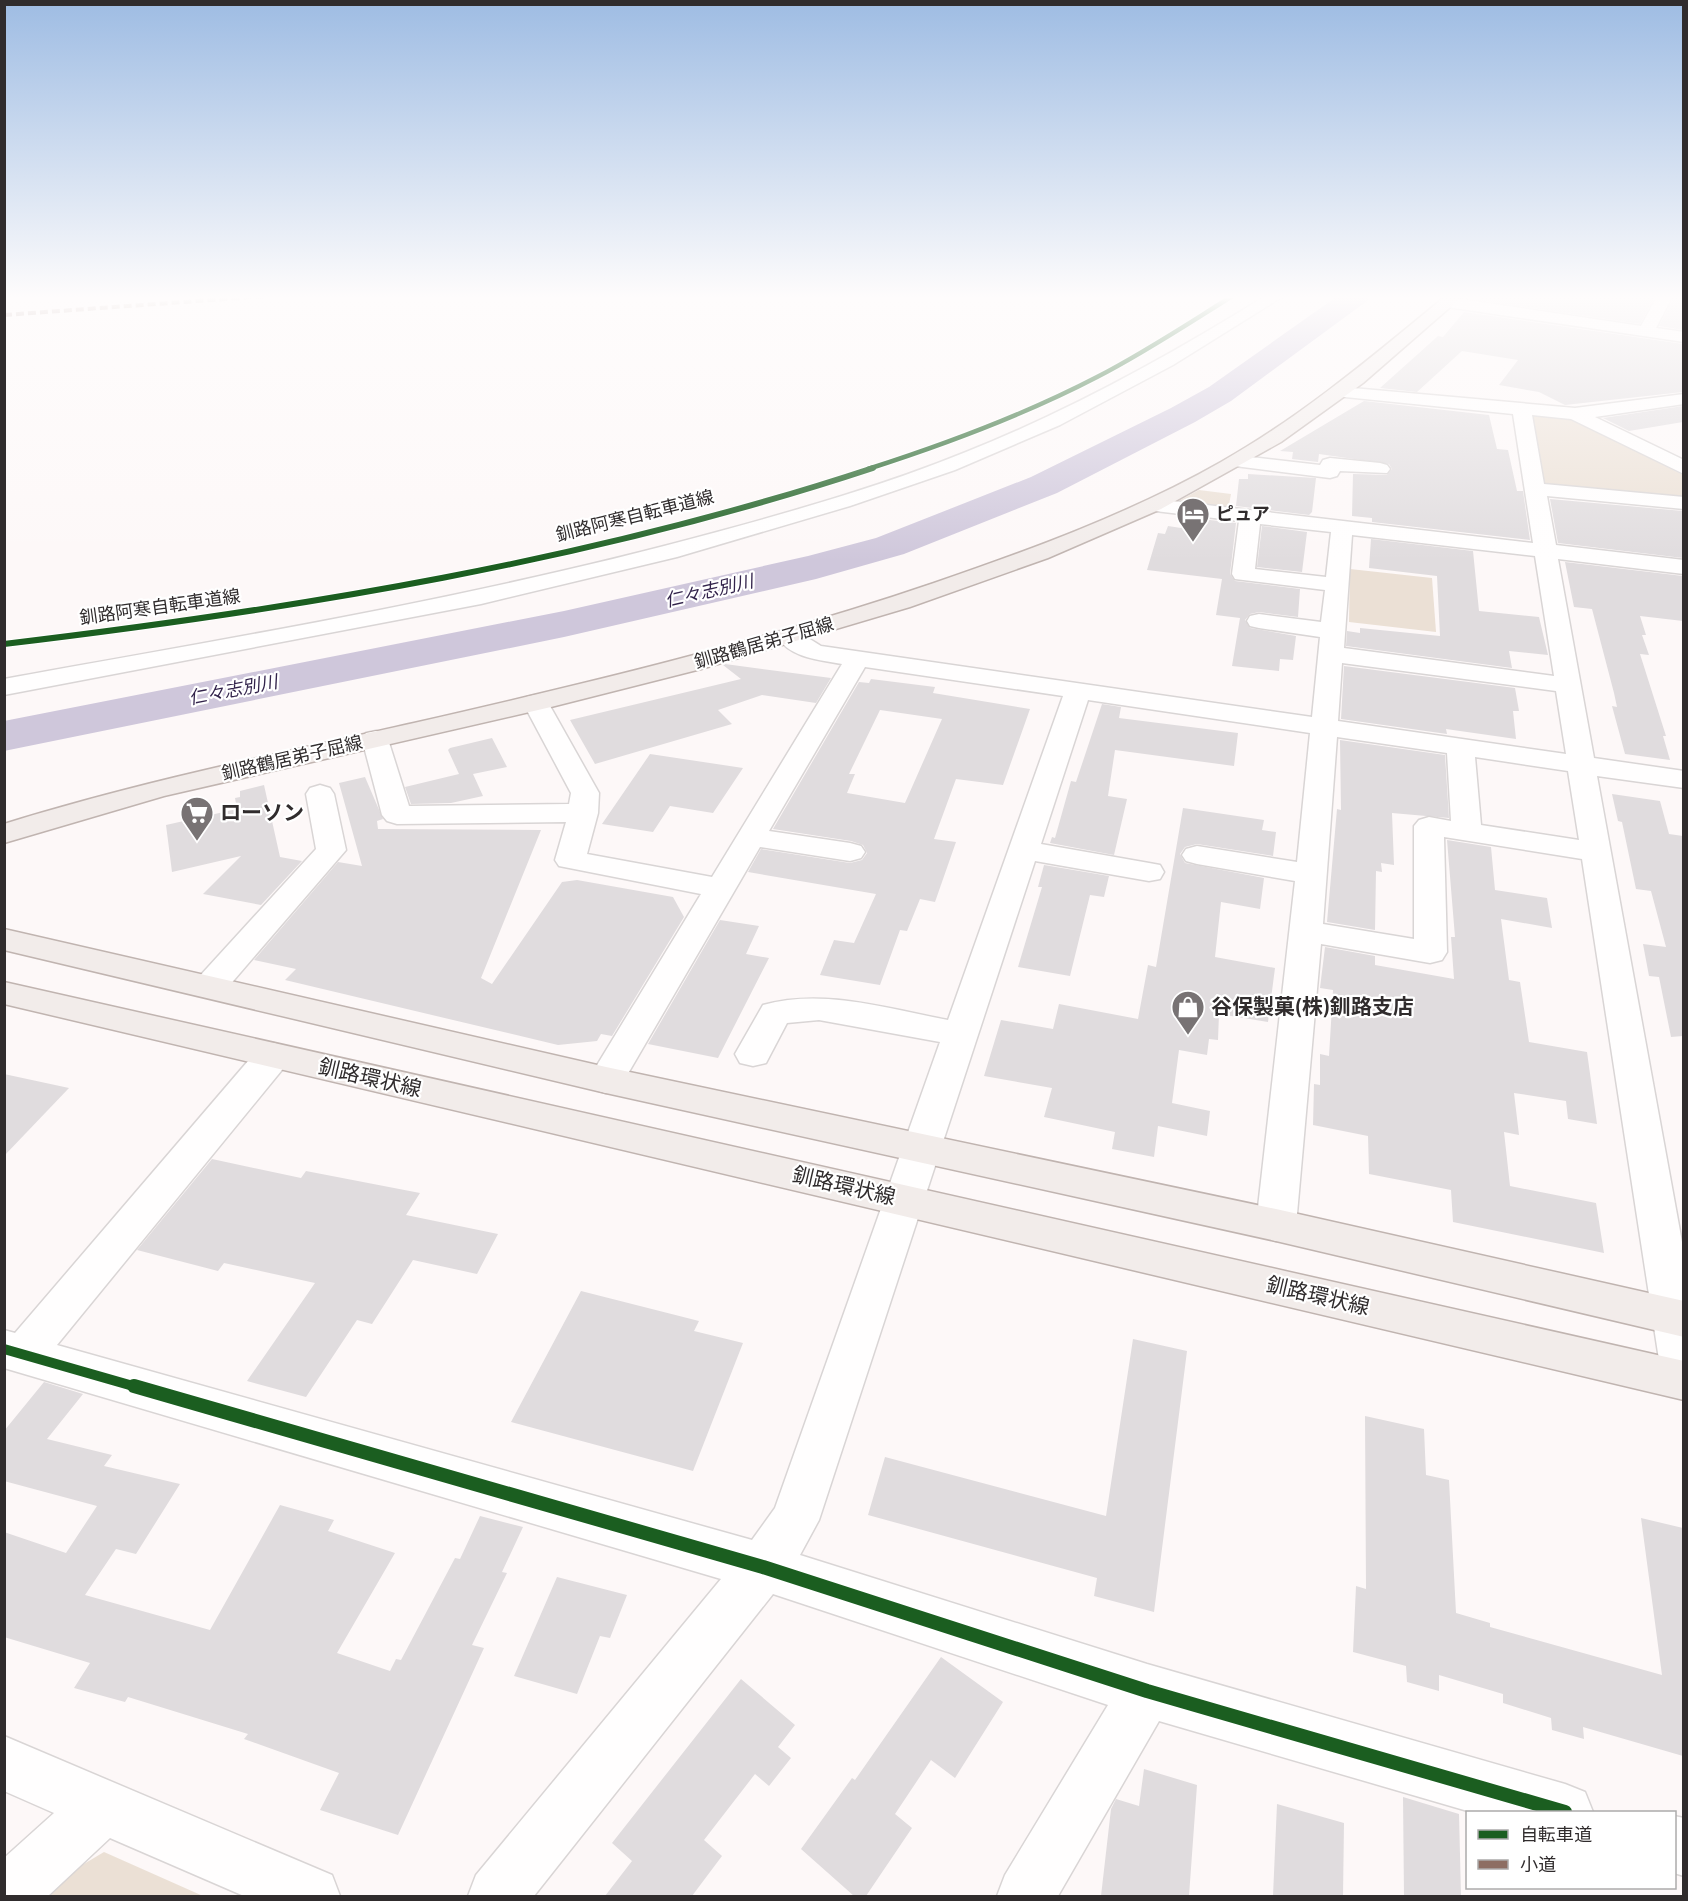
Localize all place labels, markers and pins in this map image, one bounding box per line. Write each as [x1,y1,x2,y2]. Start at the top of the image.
hotel icon: ピュア [1175,496,1211,543]
place label: ピュア [1216,503,1270,525]
supermarket icon: ローソン [179,795,215,842]
place label: ローソン [220,800,304,825]
shop icon: 谷保製菓(株)釧路支店 [1170,989,1206,1036]
place label: 谷保製菓(株)釧路支店 [1211,994,1414,1019]

